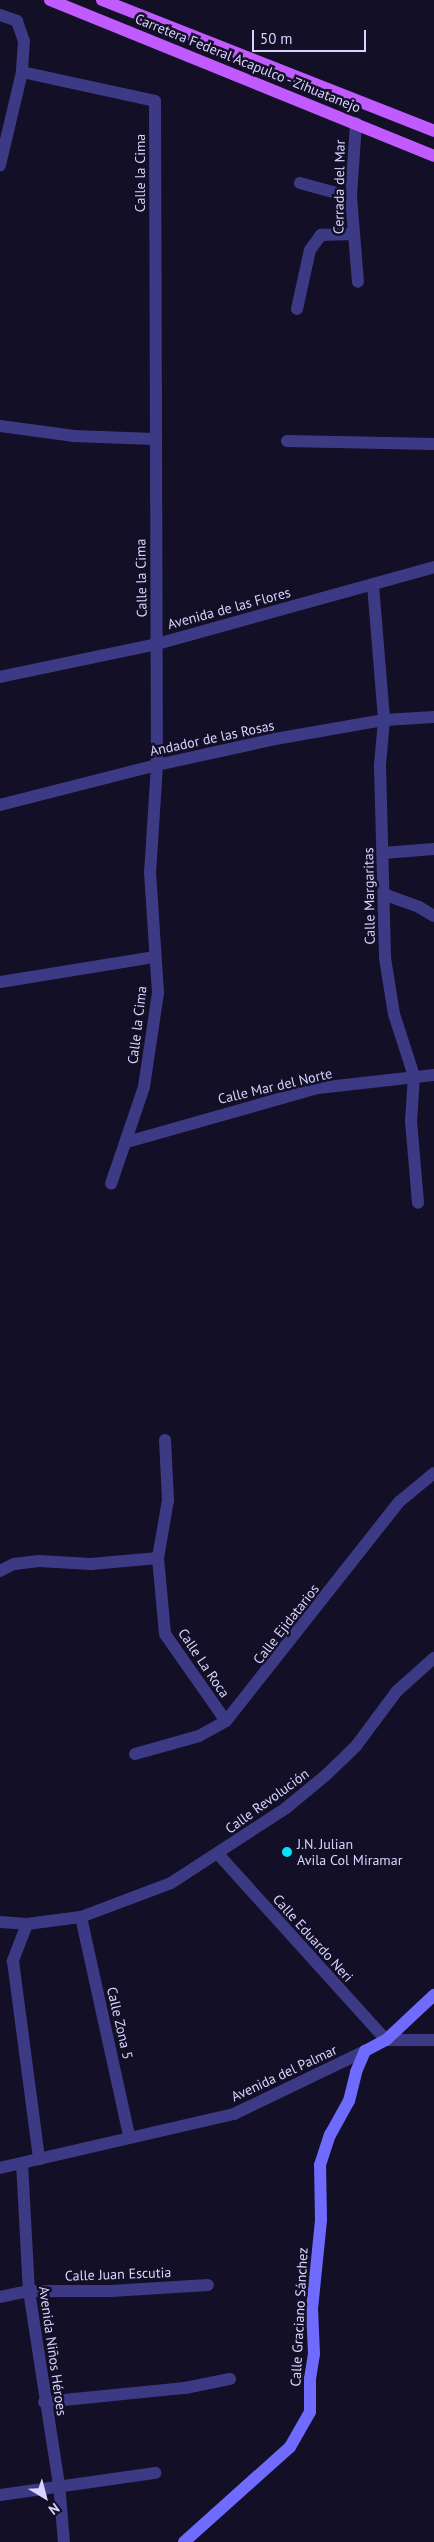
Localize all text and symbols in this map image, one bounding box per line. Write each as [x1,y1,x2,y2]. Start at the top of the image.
street label: Carretera Federal Acapulco - Zihuatanejo [131,9,365,117]
scale bar [254,20,368,52]
text: 50 m [260,29,293,48]
street label: Calle la Cima [132,134,148,212]
street label: Cerrada del Mar [330,140,348,234]
street label: Calle la Cima [132,539,150,617]
street label: Avenida de las Flores [166,583,292,633]
street label: Andador de las Rosas [148,717,276,759]
street label: Calle Margaritas [360,847,378,945]
street label: Calle la Cima [124,985,150,1065]
street label: Calle Mar del Norte [216,1065,334,1107]
street label: Calle Ejidatarios [250,1581,322,1667]
street label: Calle La Roca [175,1625,233,1701]
street label: Calle Revolución [222,1765,312,1837]
place label: J.N. Julian Avila Col Miramar [297,1836,402,1868]
marker: J.N. Julian Avila Col Miramar [281,1846,293,1858]
street label: Calle Eduardo Neri [269,1891,357,1985]
street label: Calle Zona 5 [103,1985,137,2061]
street label: Avenida del Palmar [228,2041,340,2105]
street label: Calle Graciano Sánchez [287,2247,311,2387]
street label: Calle Juan Escutia [65,2264,171,2284]
street label: Avenida Niños Héroes [36,2285,70,2417]
north arrow [20,2472,70,2522]
text: N [45,2499,63,2519]

